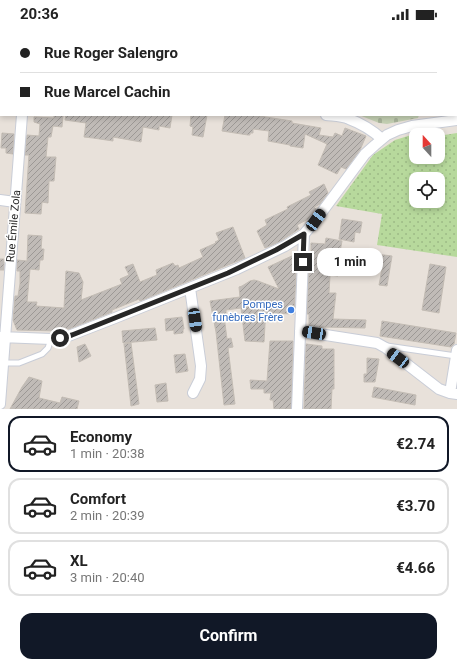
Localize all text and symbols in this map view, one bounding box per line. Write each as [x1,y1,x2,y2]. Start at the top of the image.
text: 20:36 [20,5,59,23]
text: Rue Roger Salengro [44,44,178,62]
text: Rue Marcel Cachin [44,83,170,101]
north arrow [409,128,445,164]
map controls [409,128,445,208]
button: locate [409,172,445,208]
street label: Rue Émile Zola [4,189,23,263]
car [304,207,328,233]
callout: 1 min [317,248,383,276]
route end [294,253,312,271]
text: 1 min [334,254,366,269]
place label: Pompes funèbres Frère [212,298,283,324]
marker: Pompes funèbres Frère [286,305,296,315]
car [187,307,203,333]
car [301,325,327,341]
route start [51,329,69,347]
car [385,346,411,370]
icon: car [22,426,58,462]
text: Economy [70,428,132,446]
text: €2.74 [396,435,435,453]
text: 1 min · 20:38 [70,446,145,461]
icon: car [22,488,58,524]
text: Comfort [70,490,126,508]
text: €3.70 [396,497,435,515]
text: 2 min · 20:39 [70,508,145,523]
icon: car [22,550,58,586]
text: XL [70,552,88,570]
text: €4.66 [396,559,435,577]
text: 3 min · 20:40 [70,570,145,585]
button: Confirm [20,613,437,659]

